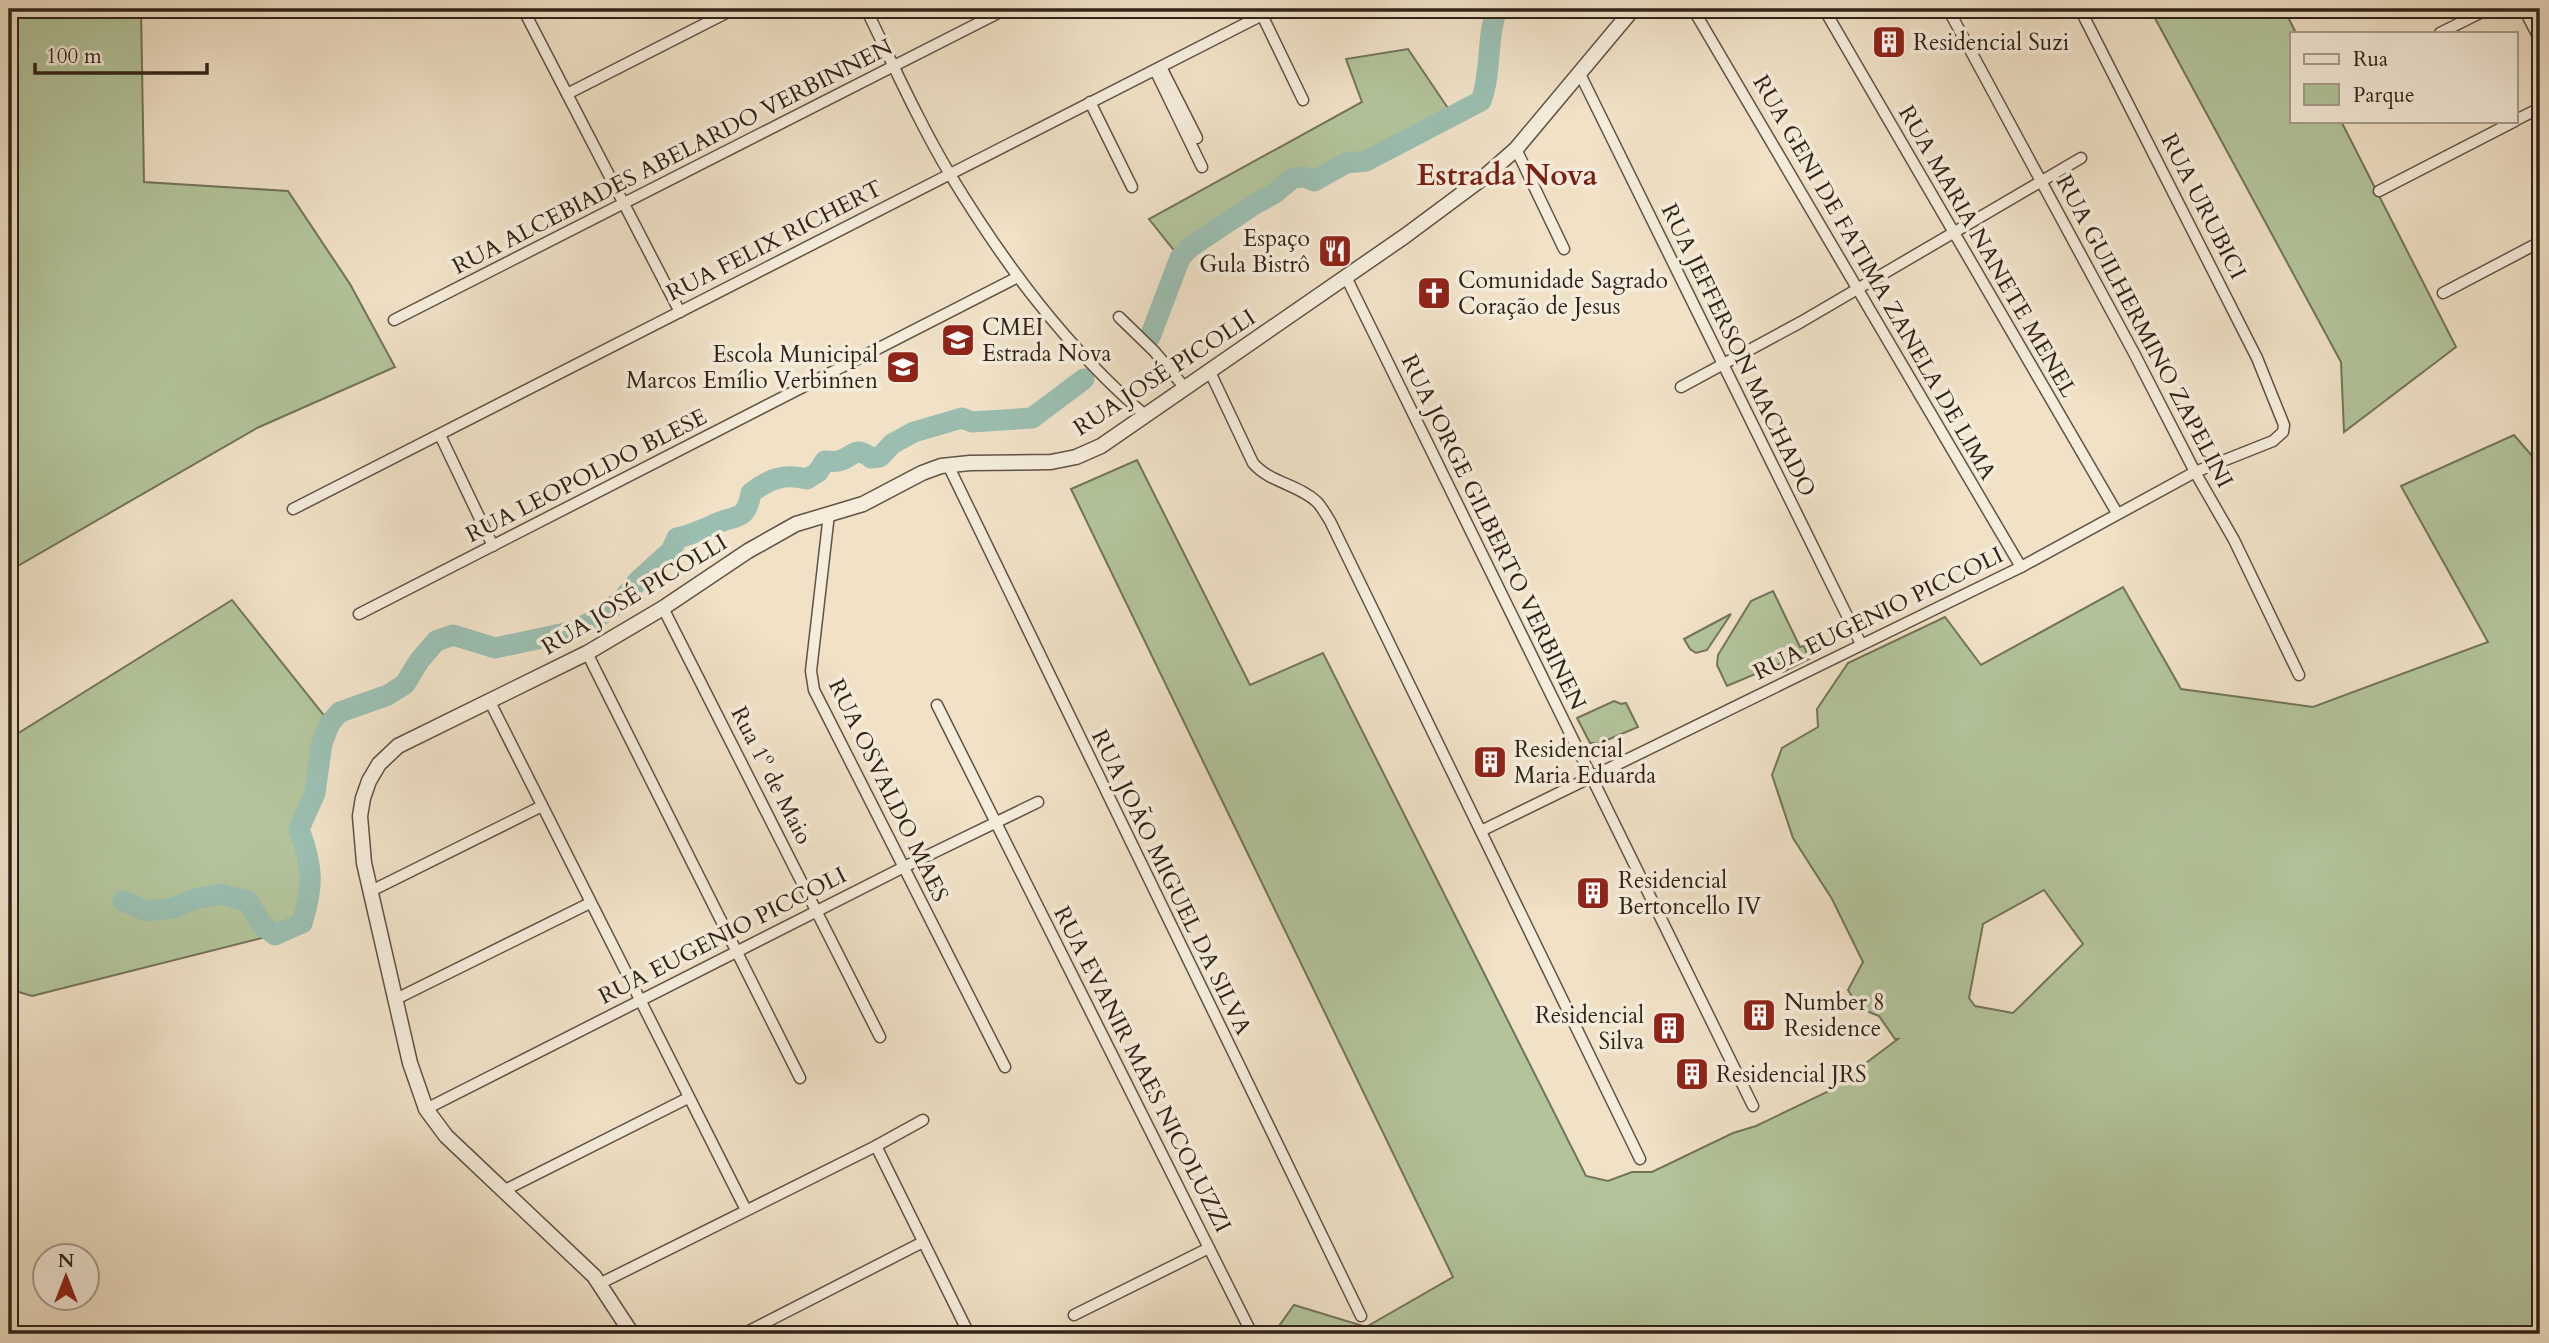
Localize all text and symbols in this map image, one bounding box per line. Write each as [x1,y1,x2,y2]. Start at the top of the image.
building icon: Residencial Suzi [1870,23,1908,61]
place label: Residencial Suzi [1913,27,2069,58]
street label: RUA ALCEBIADES ABELARDO VERBINNEN [447,31,898,282]
scale bar [35,32,206,76]
legend [2290,32,2518,122]
text: 100 m [46,42,102,71]
text: Rua [2353,45,2388,74]
street label: RUA GENI DE FATIMA ZANELA DE LIMA [1745,69,2004,486]
text: Parque [2353,81,2414,110]
street label: RUA MARIA NANETE MENEL [1891,100,2084,403]
street label: RUA URUBICI [2153,128,2254,284]
district label: Estrada Nova [1416,155,1598,196]
street label: RUA GUILHERMINO ZAPELINI [2049,169,2240,493]
street label: RUA FELIX RICHERT [661,173,887,308]
street label: RUA JEFFERSON MACHADO [1654,198,1823,502]
place label: Espaço Gula Bistrô [1199,223,1310,280]
restaurant icon: Espaço Gula Bistrô [1316,232,1354,270]
place label: Comunidade Sagrado Coração de Jesus [1458,265,1668,322]
church icon: Comunidade Sagrado Coração de Jesus [1415,274,1453,312]
street label: RUA JOSÉ PICOLLI [1067,302,1261,443]
place label: CMEI Estrada Nova [982,312,1112,369]
school or university icon: CMEI Estrada Nova [939,321,977,359]
place label: Escola Municipal Marcos Emílio Verbinnen [626,339,878,396]
school or university icon: Escola Municipal Marcos Emílio Verbinnen [884,348,922,386]
street label: RUA JORGE GILBERTO VERBINEN [1394,349,1594,716]
street label: RUA LEOPOLDO BLESE [460,401,712,550]
street label: RUA JOSÉ PICOLLI [536,527,733,662]
street label: RUA EUGENIO PICCOLI [1748,539,2008,688]
street label: RUA OSVALDO MAES [821,674,956,907]
street label: Rua 1º de Maio [724,701,820,849]
street label: RUA JOÃO MIGUEL DA SILVA [1084,724,1260,1041]
place label: Residencial Maria Eduarda [1514,734,1656,791]
building icon: Residencial Maria Eduarda [1471,743,1509,781]
street label: RUA EUGENIO PICCOLI [593,859,852,1012]
place label: Residencial Bertoncello IV [1618,865,1761,922]
building icon: Residencial Bertoncello IV [1574,874,1612,912]
street label: RUA EVANIR MAES NICOLUZZI [1046,901,1239,1238]
place label: Number 8 Residence [1784,987,1885,1044]
building icon: Number 8 Residence [1740,996,1778,1034]
place label: Residencial Silva [1535,1000,1644,1057]
building icon: Residencial Silva [1650,1009,1688,1047]
building icon: Residencial JRS [1673,1055,1711,1093]
place label: Residencial JRS [1716,1059,1866,1090]
north arrow [32,1242,102,1312]
text: N [58,1248,75,1274]

